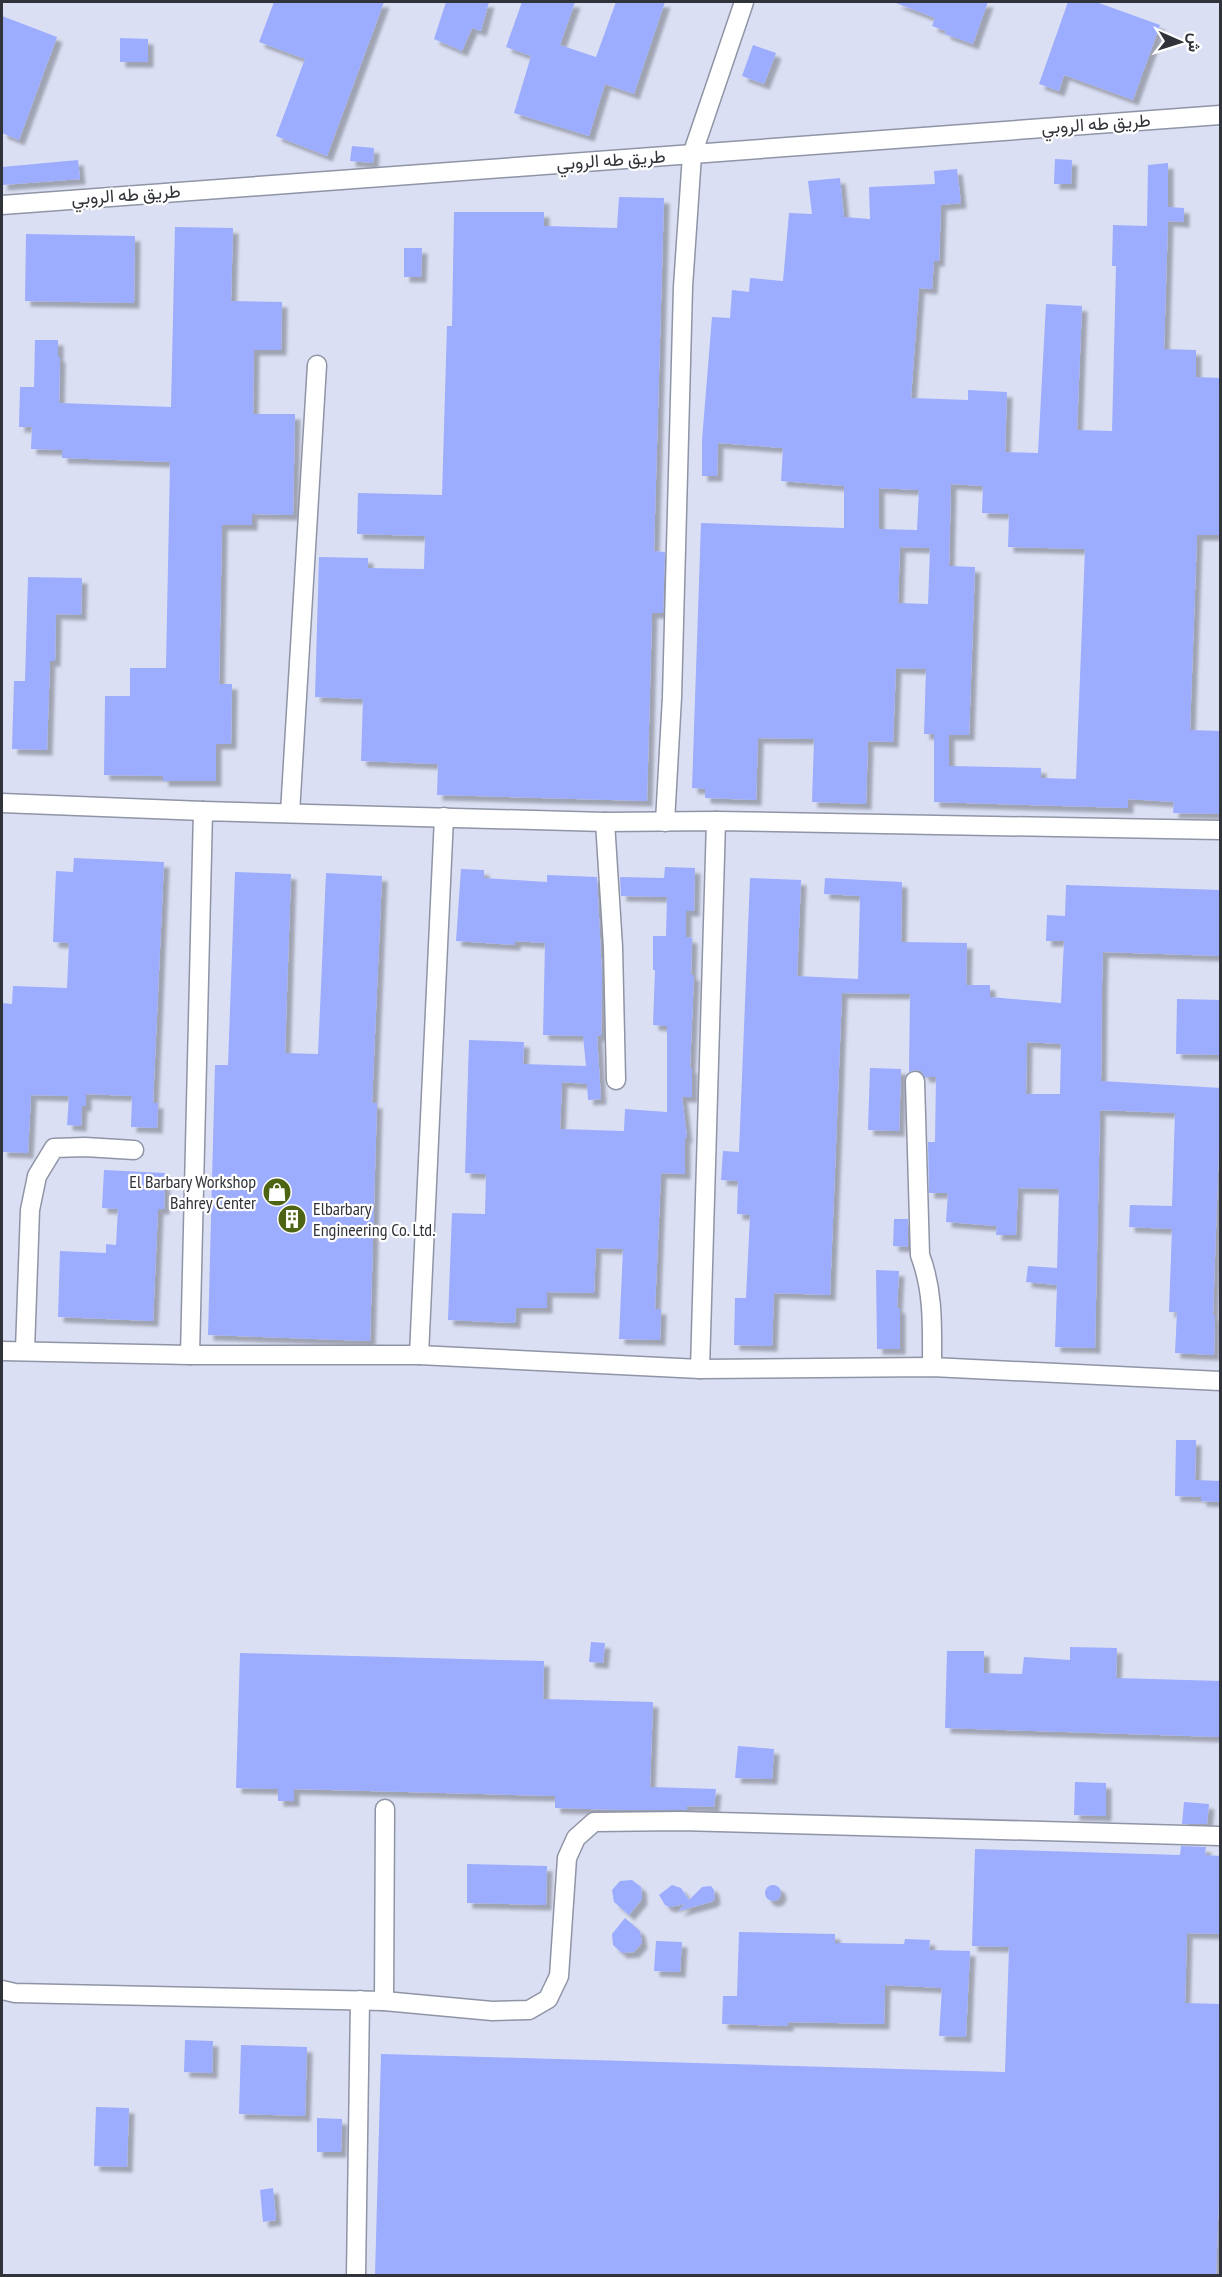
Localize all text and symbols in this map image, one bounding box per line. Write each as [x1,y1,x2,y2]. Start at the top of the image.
north arrow [1150,12,1210,72]
text: ش [1184,33,1205,53]
street label: طريق طه الروبي [1041,108,1152,143]
street label: طريق طه الروبي [556,144,667,179]
street label: طريق طه الروبي [71,179,182,214]
place label: El Barbary Workshop Bahrey Center [129,1170,256,1214]
shop icon: El Barbary Workshop Bahrey Center [261,1176,293,1208]
place label: Elbarbary Engineering Co. Ltd. [313,1197,435,1241]
building icon: Elbarbary Engineering Co. Ltd. [276,1203,308,1235]

